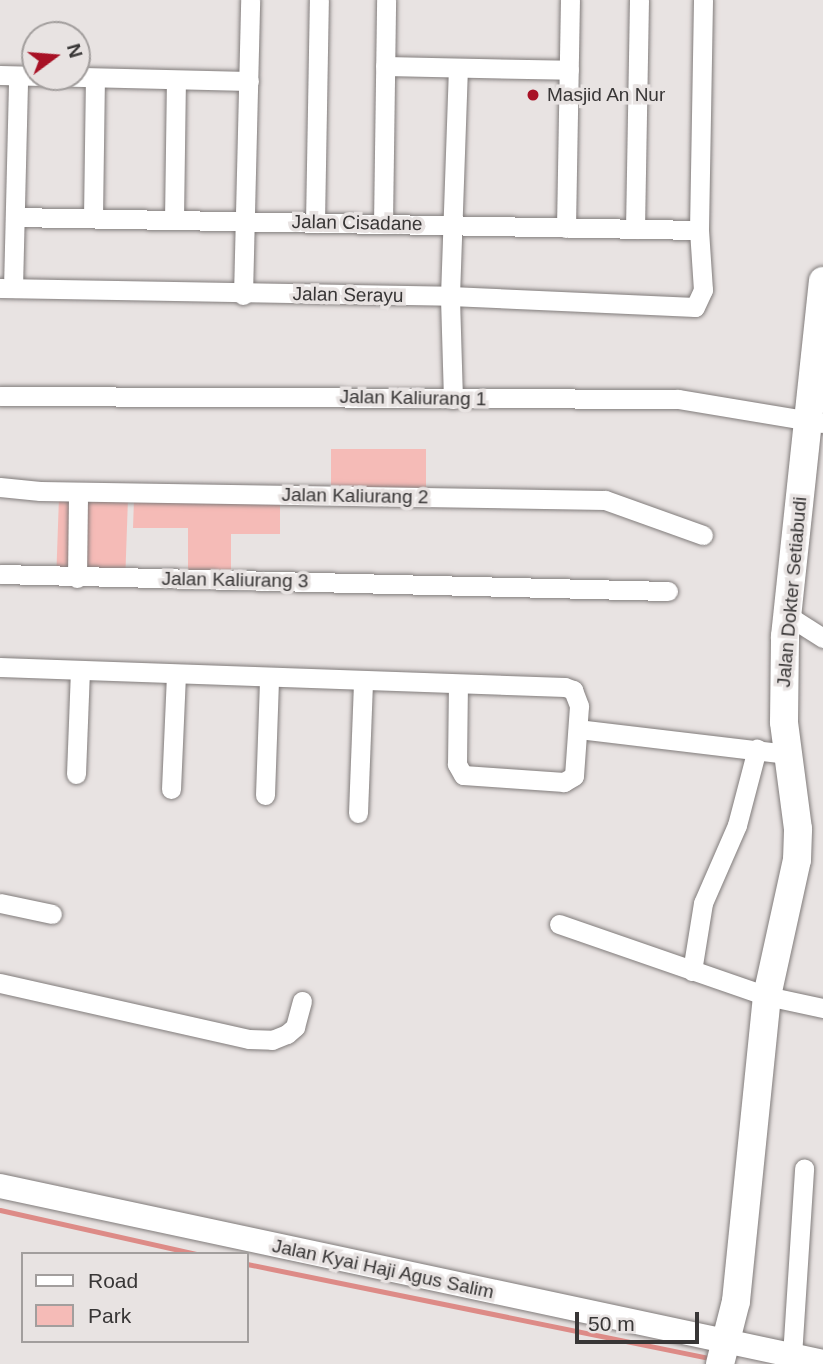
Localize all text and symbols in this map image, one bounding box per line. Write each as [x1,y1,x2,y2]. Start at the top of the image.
north arrow [21,21,91,91]
text: N [63,41,87,60]
place label: Masjid An Nur [547,84,666,106]
marker: Masjid An Nur [525,87,541,103]
street label: Jalan Cisadane [291,210,423,236]
street label: Jalan Serayu [292,283,404,307]
street label: Jalan Kaliurang 1 [339,385,487,411]
street label: Jalan Kaliurang 2 [281,483,429,509]
street label: Jalan Dokter Setiabudi [772,496,812,688]
street label: Jalan Kaliurang 3 [161,567,309,593]
street label: Jalan Kyai Haji Agus Salim [270,1234,496,1304]
legend [21,1252,248,1343]
text: Road [88,1269,138,1292]
scale bar [578,1298,702,1342]
text: Park [88,1304,131,1327]
text: 50 m [588,1312,635,1335]

